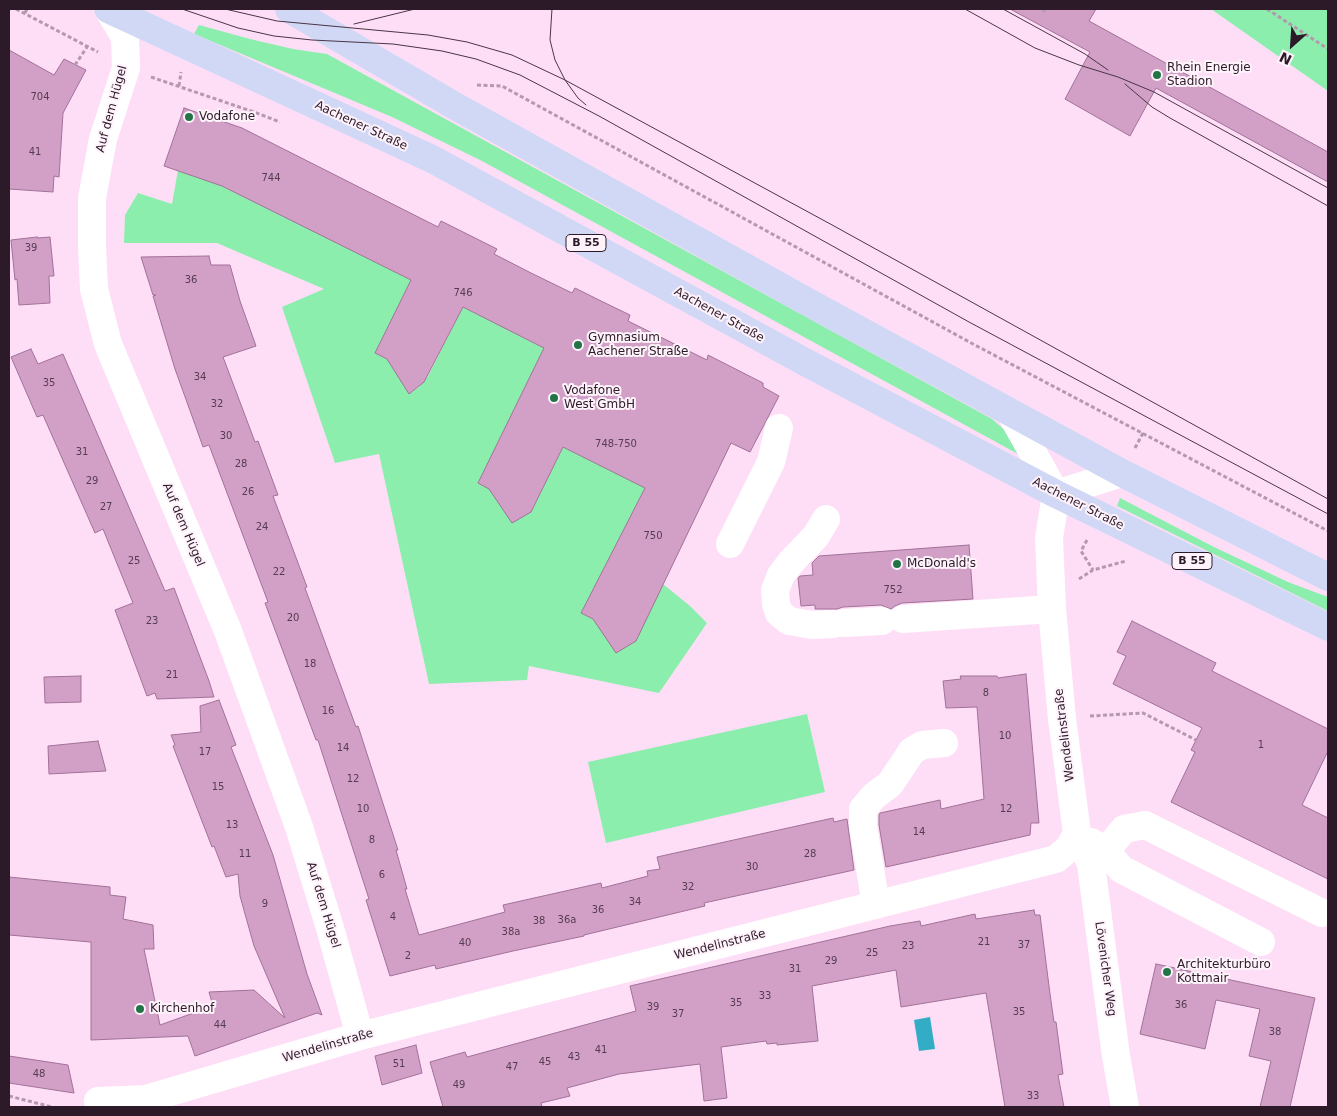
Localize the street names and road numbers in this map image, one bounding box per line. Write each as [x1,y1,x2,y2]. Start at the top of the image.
street label: Auf dem Hügel [93,64,131,154]
street label: Aachener Straße [312,98,410,154]
road number: B 55 [566,234,606,252]
street label: Aachener Straße [672,284,766,346]
street label: Aachener Straße [1030,475,1126,533]
street label: Auf dem Hügel [159,481,207,569]
road number: B 55 [1172,552,1212,570]
street label: Wendelinstraße [1052,688,1078,782]
street label: Auf dem Hügel [303,860,343,950]
street label: Lövenicher Weg [1091,921,1119,1017]
street label: Wendelinstraße [673,927,767,963]
street label: Wendelinstraße [281,1026,375,1066]

